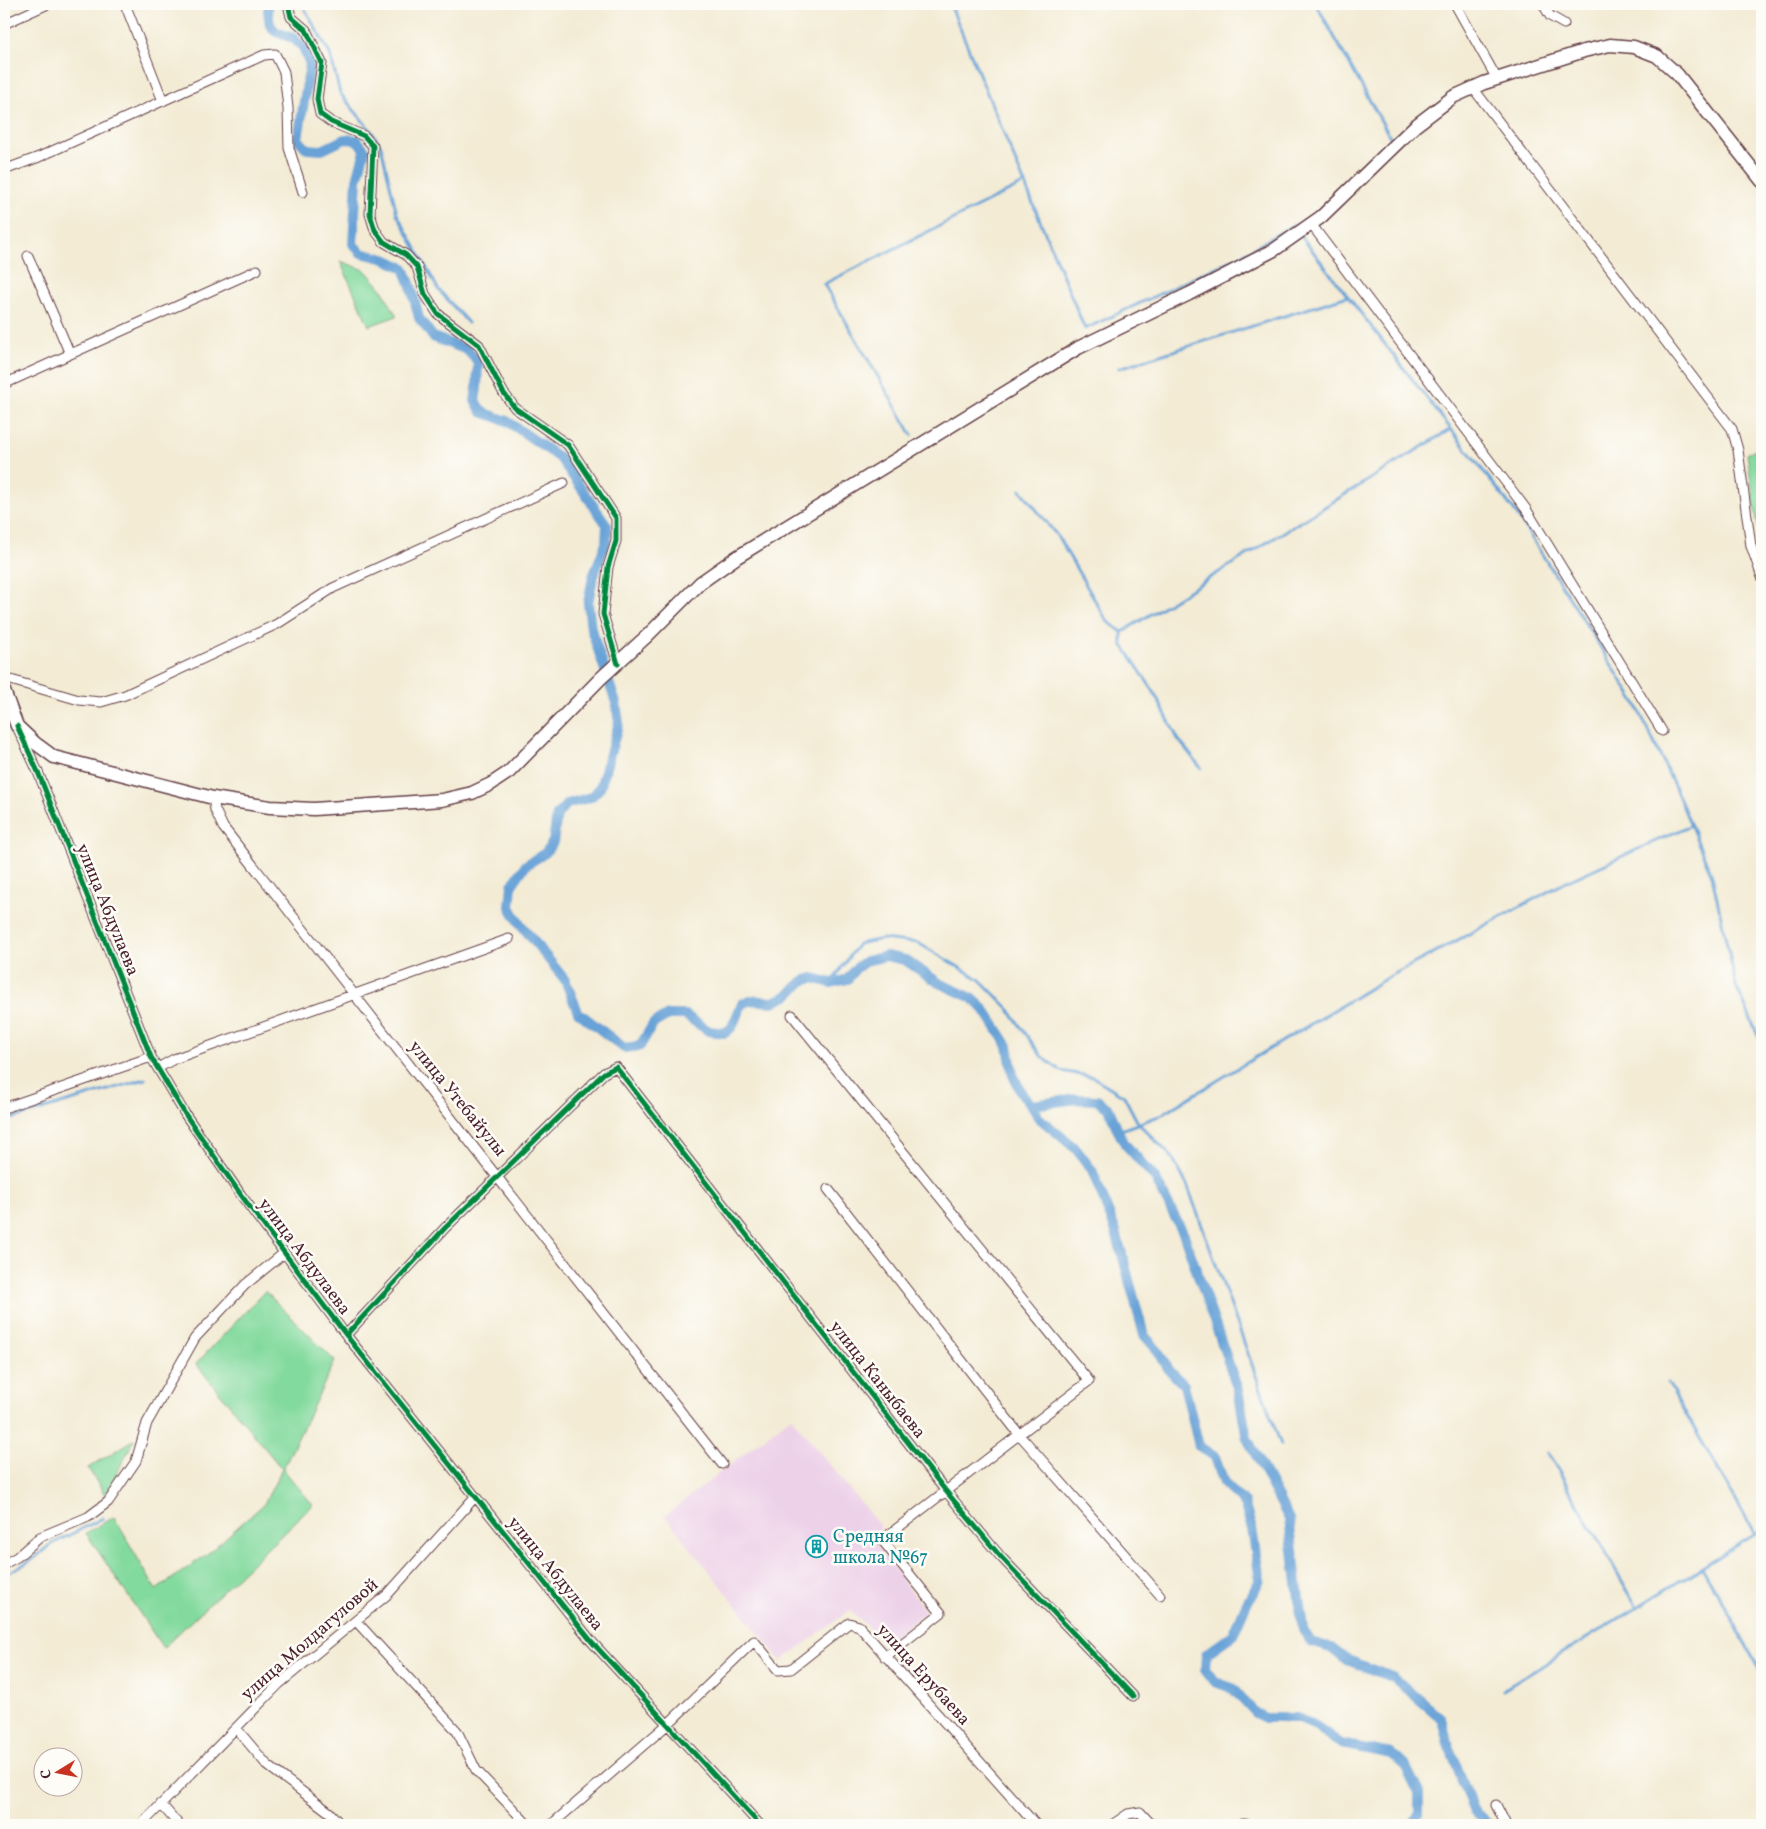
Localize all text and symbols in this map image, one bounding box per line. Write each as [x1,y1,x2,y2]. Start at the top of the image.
street label: улица Абдулаева [69,840,145,980]
street label: улица Утебайулы [402,1036,512,1163]
street label: улица Абдулаева [252,1193,356,1321]
street label: улица Каныбаева [823,1316,931,1444]
street label: улица Абдулаева [501,1512,609,1636]
place label: Средняя школа №67 [833,1525,928,1571]
building icon: Средняя школа №67 [805,1535,829,1559]
street label: улица Молдагуловой [236,1573,384,1707]
street label: улица Ерубаева [870,1619,976,1732]
north arrow [32,1746,82,1796]
text: С [37,1768,57,1780]

